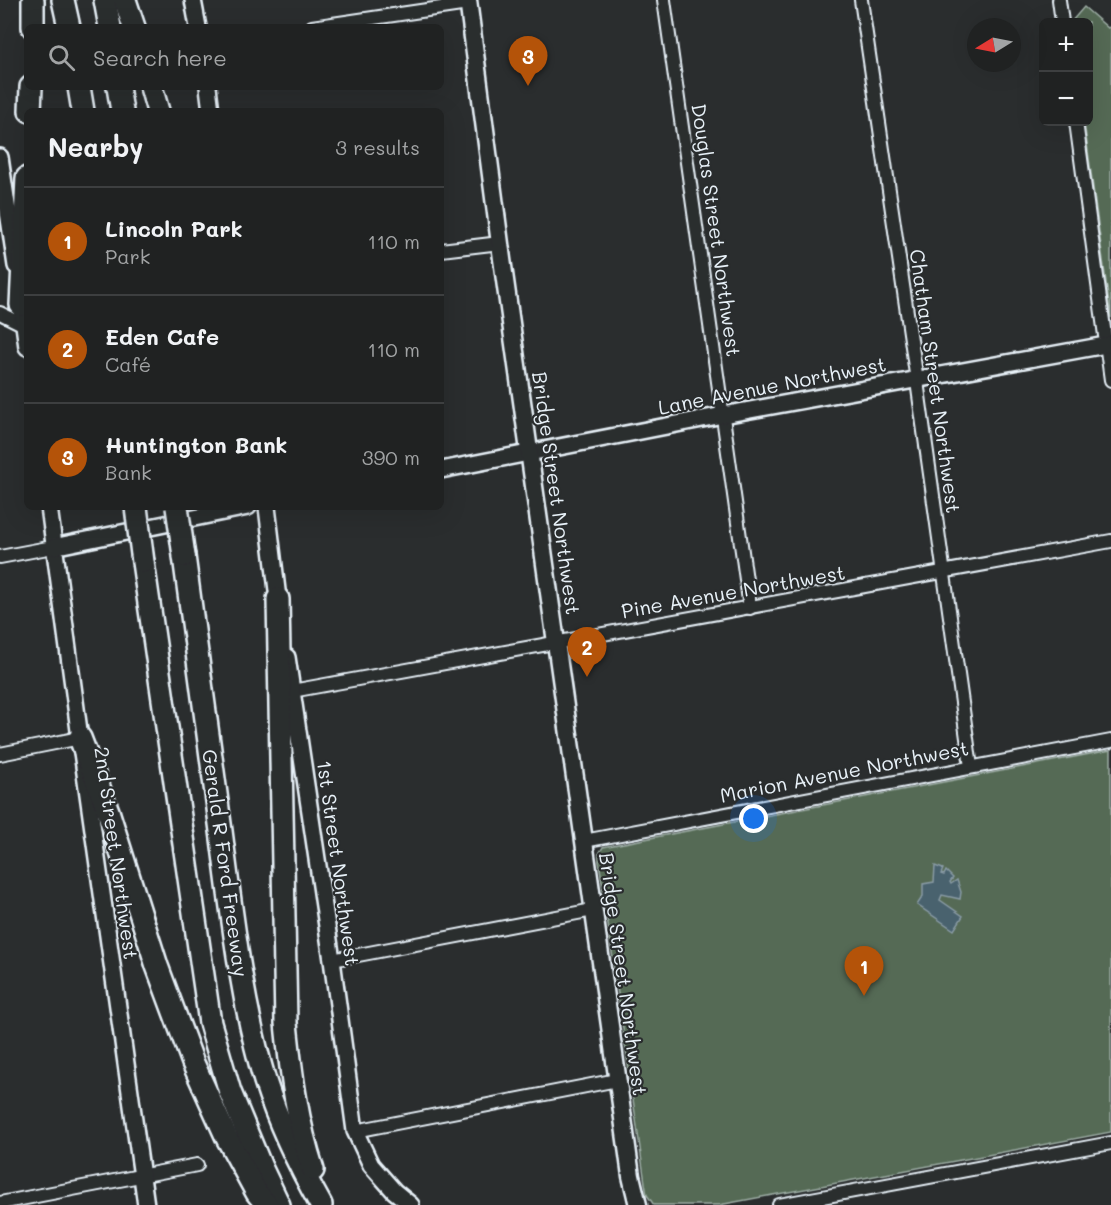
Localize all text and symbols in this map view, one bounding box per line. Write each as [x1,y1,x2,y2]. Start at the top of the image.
north arrow [967,18,1021,72]
map controls [1039,18,1093,126]
button: + [1039,18,1093,72]
search box [24,24,444,90]
pin: 3 [508,36,548,86]
icon: search [45,41,78,74]
text: Search here [93,43,227,72]
button: − [1039,72,1093,126]
street label: Douglas Street Northwest [686,102,748,358]
text: Nearby [48,130,143,164]
text: 3 results [335,134,420,160]
text: Lincoln Park [105,214,243,243]
text: 1 [63,228,72,254]
text: 110 m [367,228,420,254]
text: Park [105,243,150,269]
street label: Chatham Street Northwest [905,247,967,515]
text: Eden Cafe [105,322,219,351]
text: 2 [62,336,73,362]
text: 110 m [367,336,420,362]
street label: Lane Avenue Northwest [656,350,888,420]
text: Café [105,351,151,377]
street label: Bridge Street Northwest [527,370,587,616]
text: Huntington Bank [105,430,287,459]
text: 3 [62,444,74,470]
text: 390 m [362,444,420,470]
text: Bank [105,459,152,485]
street label: Pine Avenue Northwest [619,558,847,624]
pin: 2 [568,628,606,677]
street label: Marion Avenue Northwest [718,734,970,808]
street label: 2nd Street Northwest [89,745,145,961]
street label: Gerald R Ford Freeway [197,748,255,978]
street label: 1st Street Northwest [312,759,366,967]
your location [739,804,768,833]
street label: Bridge Street Northwest [594,851,654,1097]
pin: 1 [844,946,884,996]

